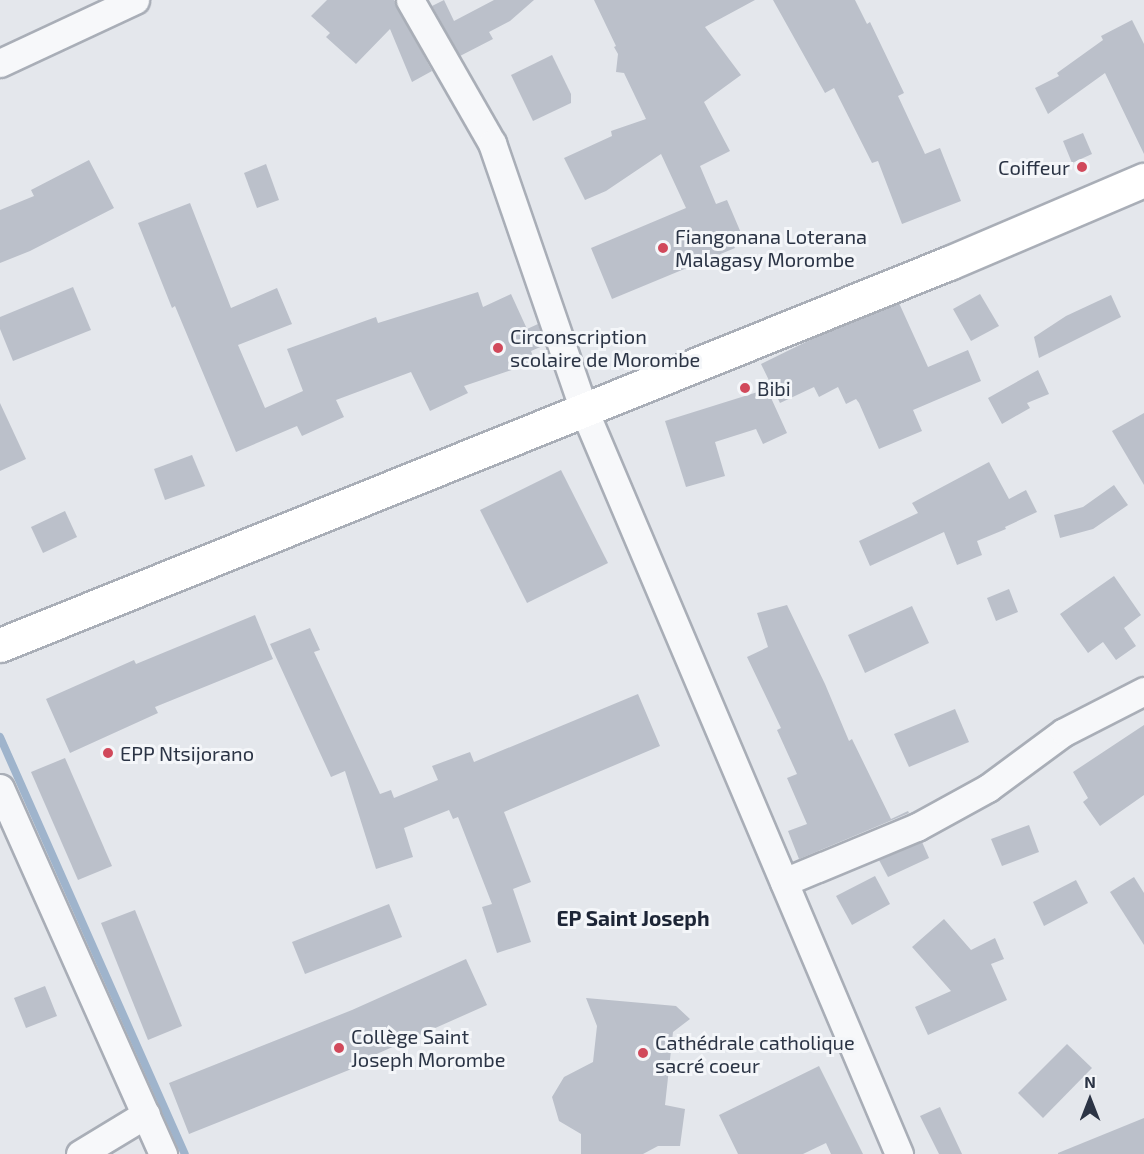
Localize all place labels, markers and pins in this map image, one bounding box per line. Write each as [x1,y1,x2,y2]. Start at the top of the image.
place label: Coiffeur [998,155,1070,179]
marker: Coiffeur [1075,160,1089,174]
place label: Fiangonana Loterana Malagasy Morombe [675,225,867,272]
marker: Fiangonana Loterana Malagasy Morombe [656,241,670,255]
place label: Circonscription scolaire de Morombe [510,324,700,371]
marker: Circonscription scolaire de Morombe [491,341,505,355]
place label: Bibi [757,376,791,400]
marker: Bibi [738,381,752,395]
place label: EPP Ntsijorano [120,741,254,765]
marker: EPP Ntsijorano [101,746,115,760]
place label: Collège Saint Joseph Morombe [351,1024,505,1071]
place label: Cathédrale catholique sacré coeur [655,1030,855,1077]
marker: Collège Saint Joseph Morombe [332,1041,346,1055]
marker: Cathédrale catholique sacré coeur [636,1046,650,1060]

